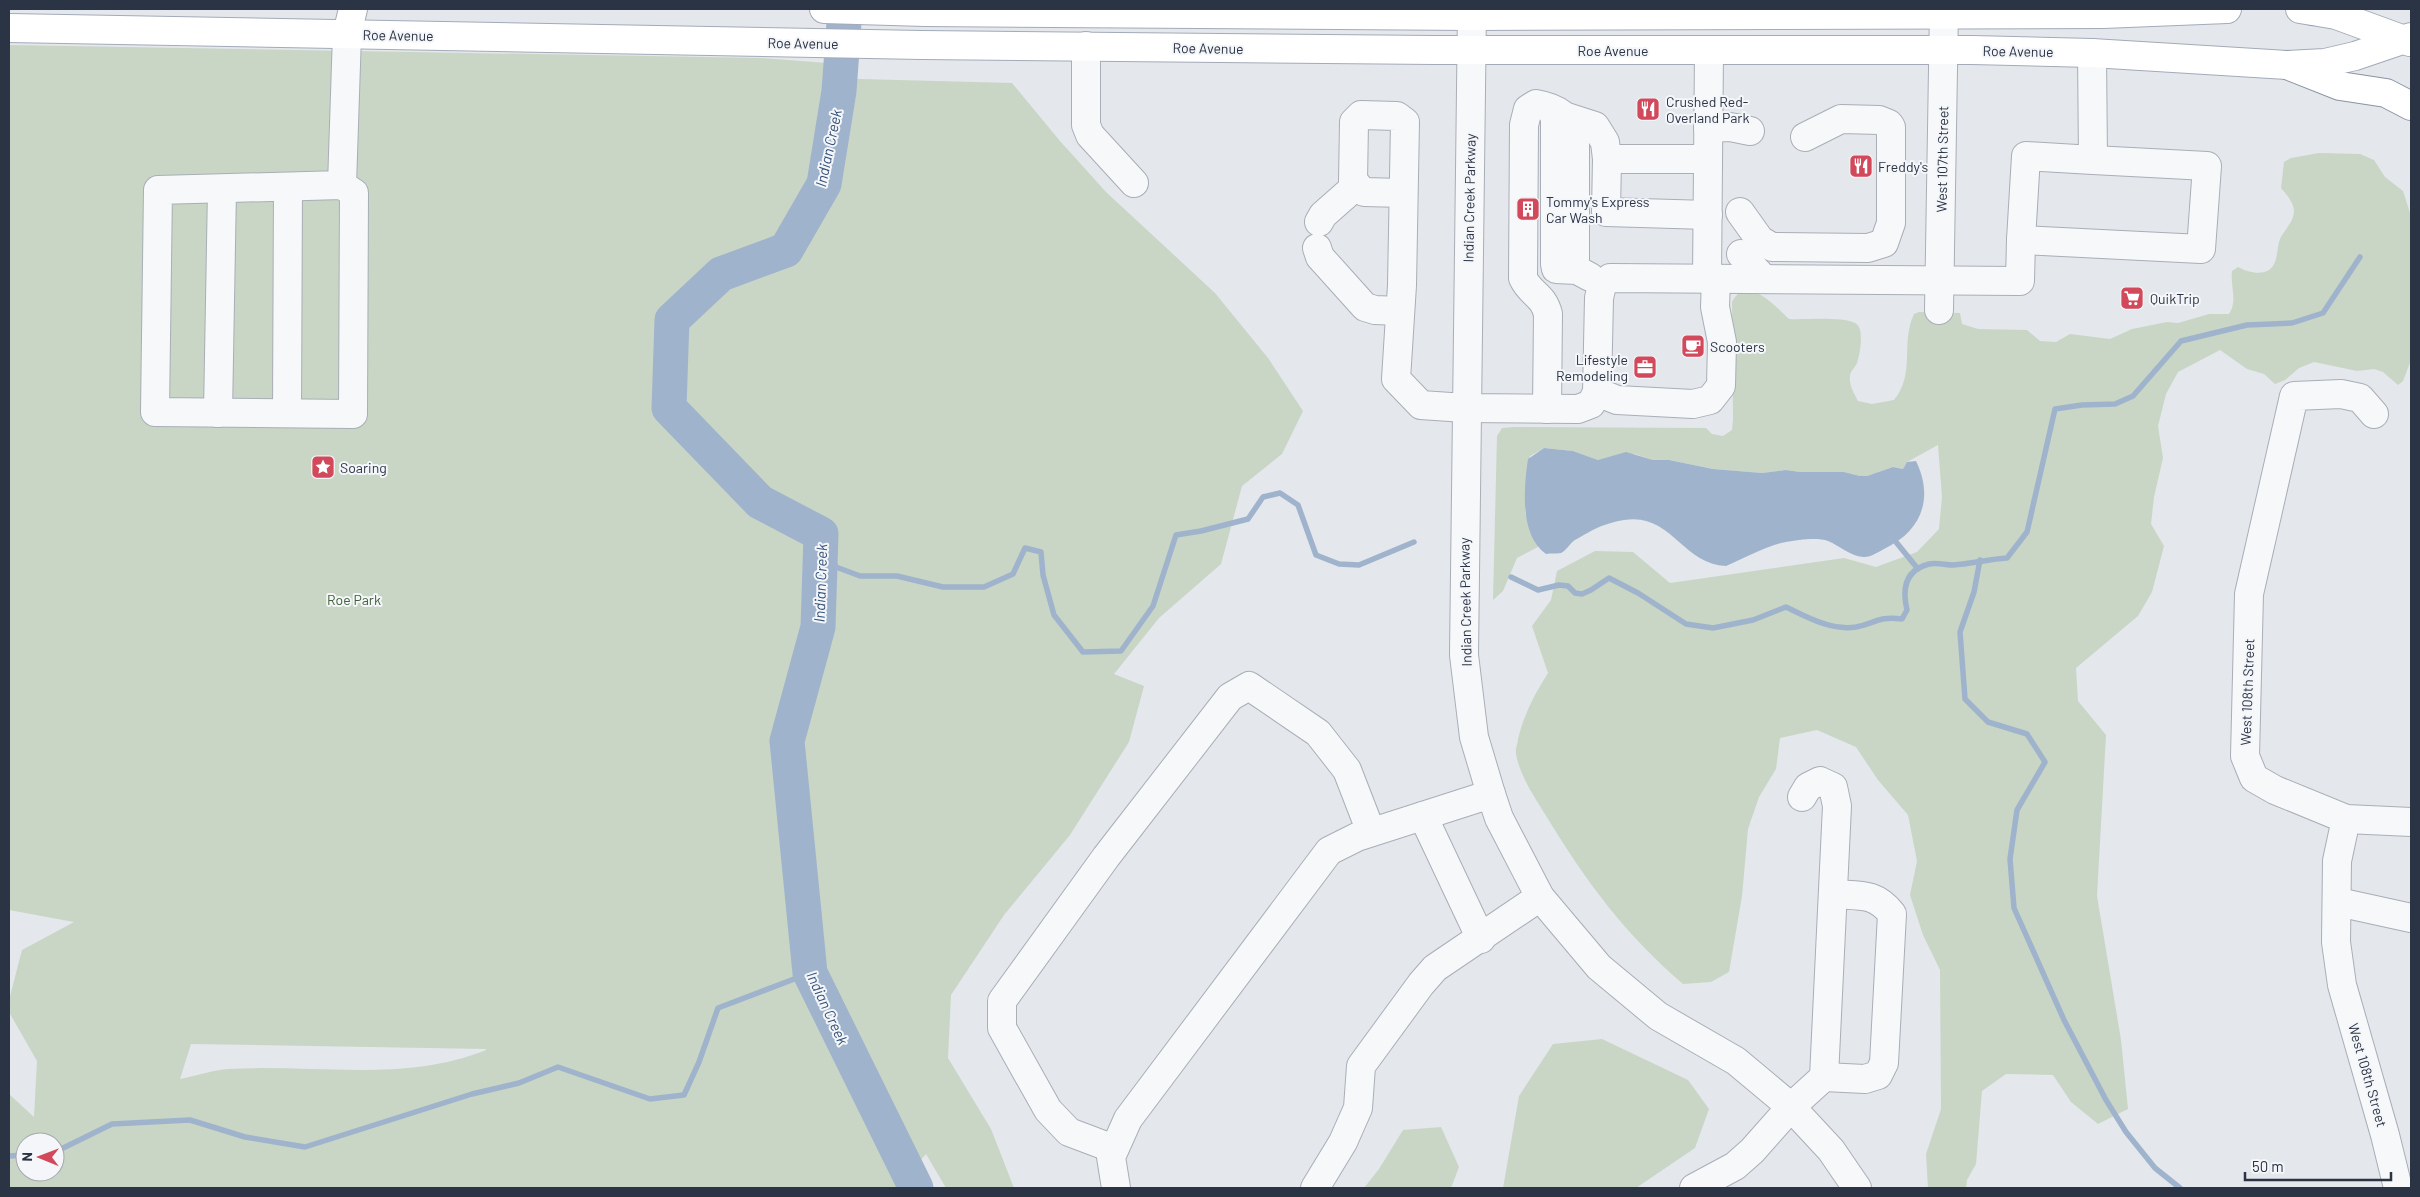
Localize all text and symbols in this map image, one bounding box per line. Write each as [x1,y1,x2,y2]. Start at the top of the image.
street label: Roe Avenue [362,26,434,44]
street label: Roe Avenue [767,34,839,52]
street label: Roe Avenue [1172,39,1244,57]
street label: Roe Avenue [1578,42,1648,59]
street label: Roe Avenue [1982,42,2054,60]
place label: Crushed Red- Overland Park [1666,93,1749,126]
restaurant icon: Crushed Red- Overland Park [1635,96,1661,122]
street label: West 107th Street [1933,106,1951,212]
water label: Indian Creek [811,107,845,188]
street label: Indian Creek Parkway [1459,133,1479,263]
restaurant icon: Freddy's [1848,153,1874,179]
place label: Freddy's [1878,158,1928,175]
place label: Tommy's Express Car Wash [1546,193,1650,226]
building icon: Tommy's Express Car Wash [1515,196,1541,222]
supermarket icon: QuikTrip [2119,285,2145,311]
place label: QuikTrip [2150,290,2200,307]
cafe icon: Scooters [1680,333,1706,359]
place label: Scooters [1710,338,1765,355]
place label: Lifestyle Remodeling [1556,351,1628,384]
office icon: Lifestyle Remodeling [1632,354,1658,380]
place icon: Soaring [310,454,336,480]
place label: Soaring [340,459,387,476]
street label: Indian Creek Parkway [1455,537,1475,667]
water label: Indian Creek [810,543,830,623]
park label: Roe Park [327,591,381,608]
street label: West 108th Street [2237,638,2257,746]
water label: Indian Creek [803,969,853,1048]
street label: West 108th Street [2345,1021,2391,1129]
north arrow [15,1132,65,1182]
scale bar [2245,1150,2391,1182]
text: N [18,1152,35,1162]
text: 50 m [2252,1157,2284,1175]

